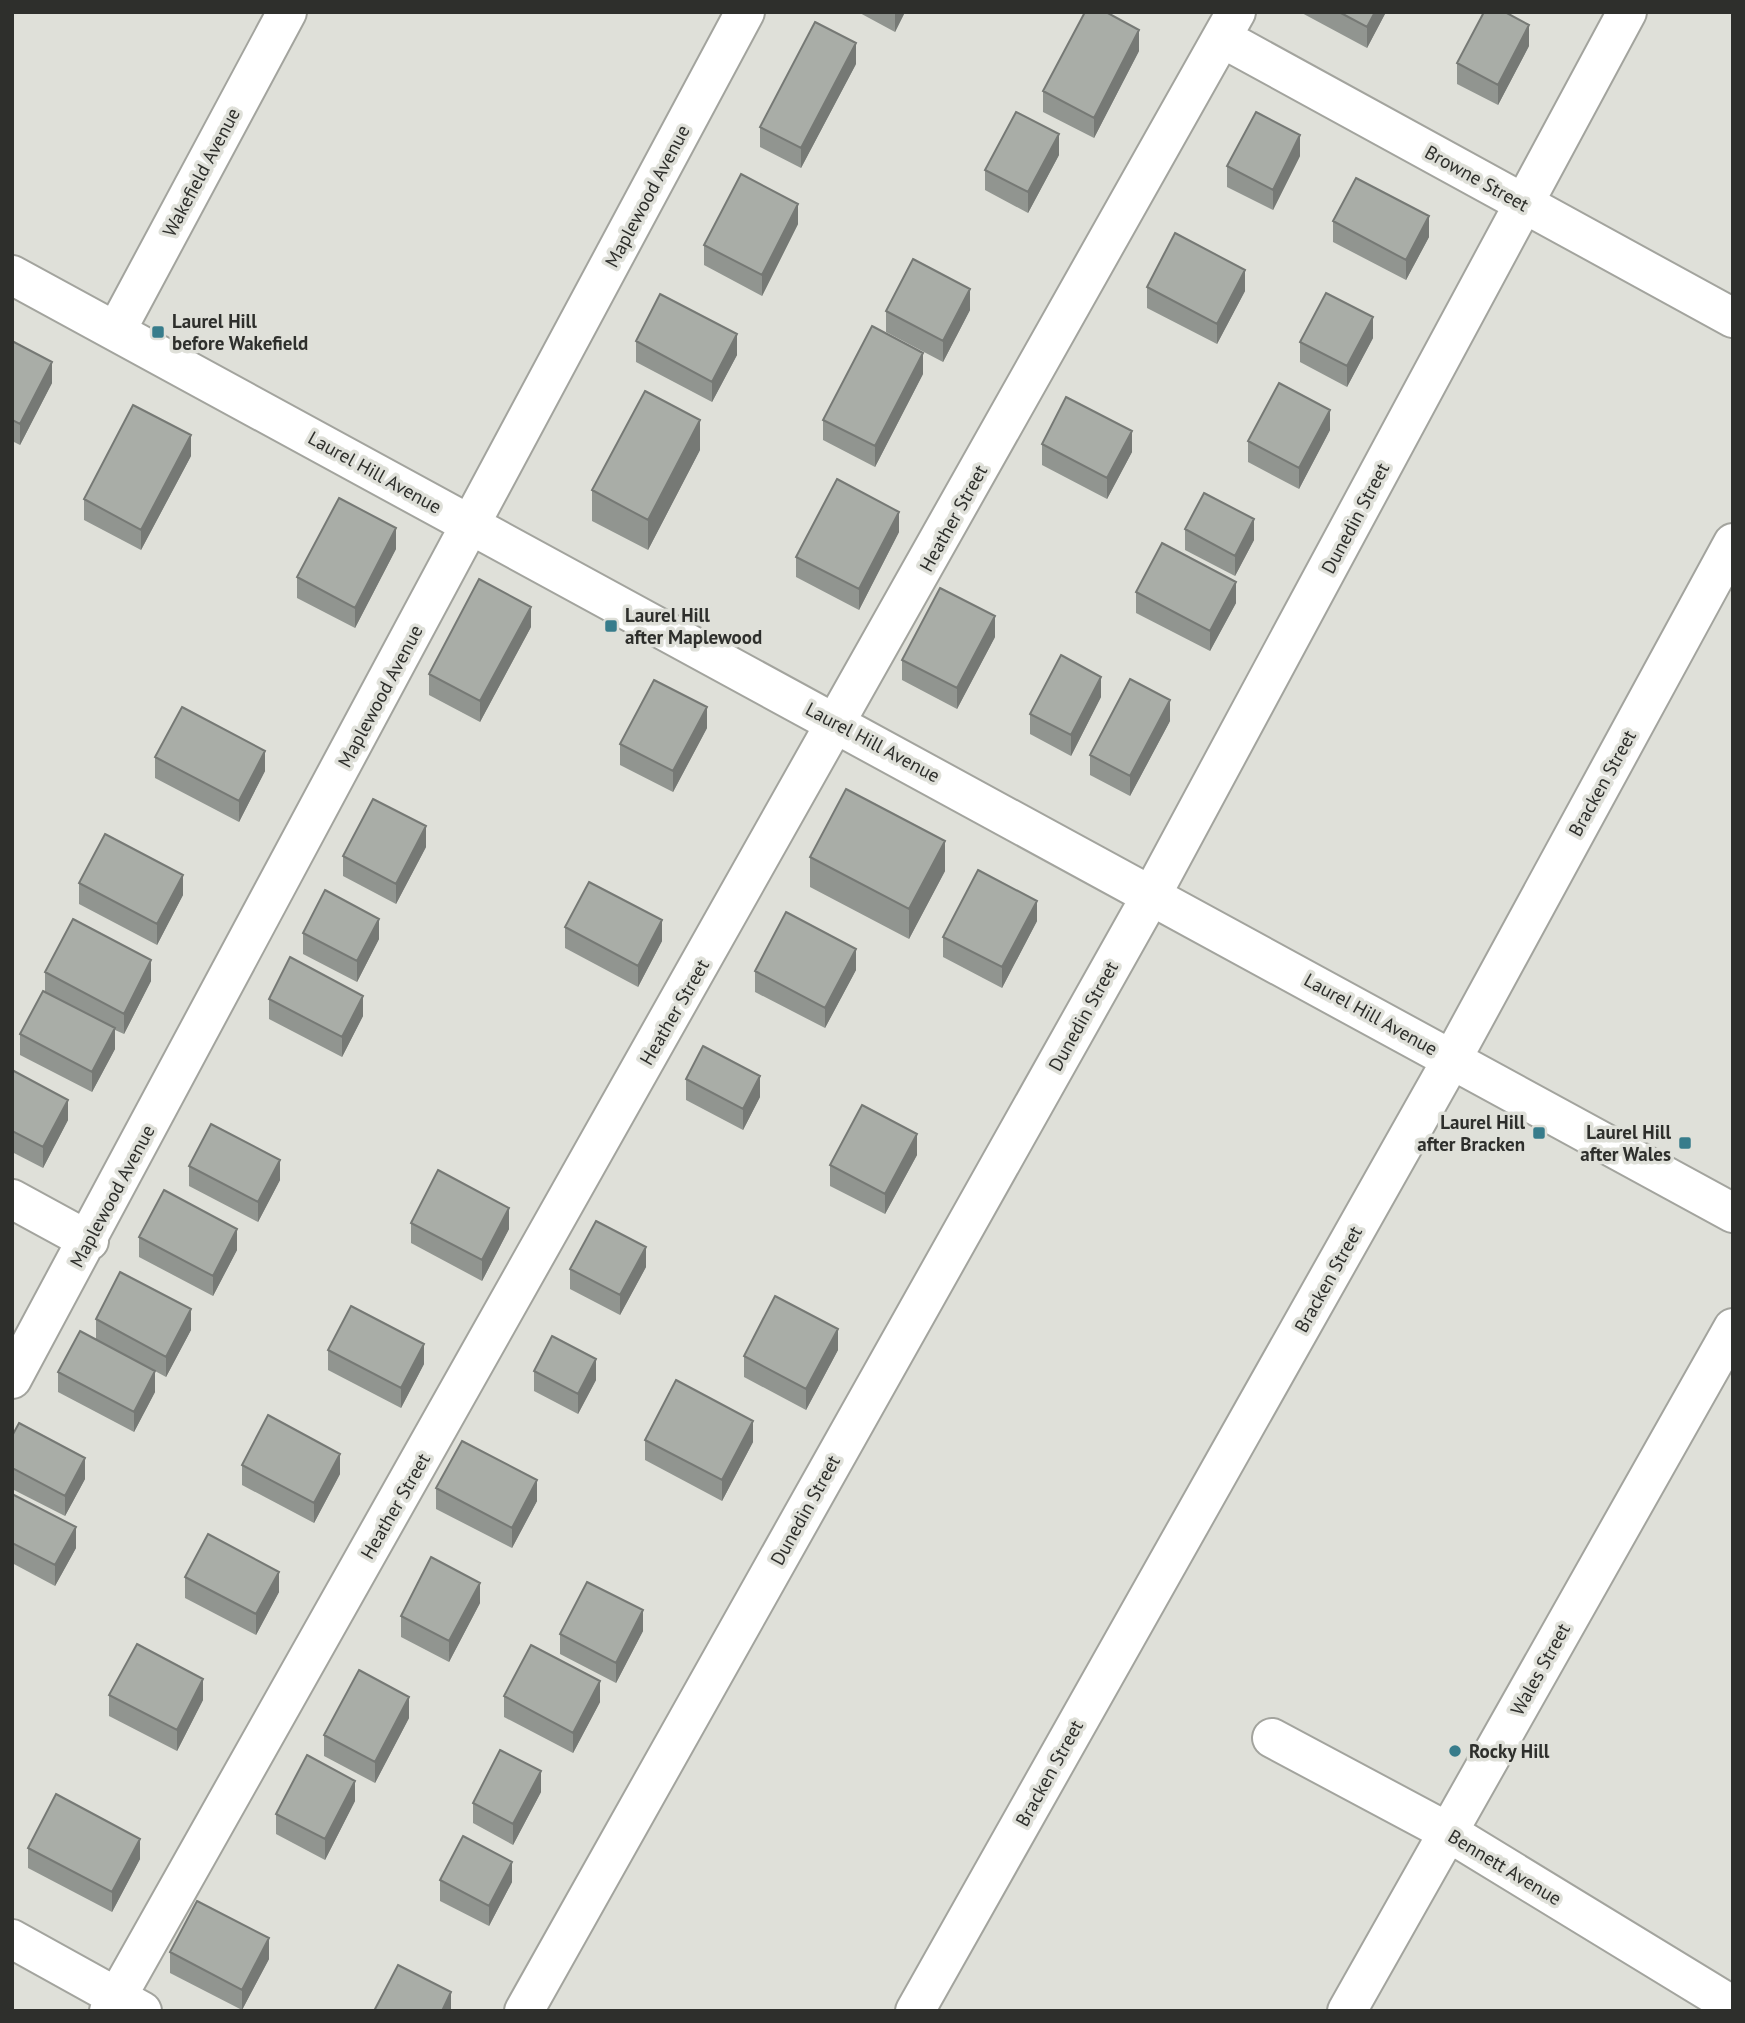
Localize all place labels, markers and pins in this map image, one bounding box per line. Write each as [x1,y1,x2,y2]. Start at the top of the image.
place label: Laurel Hill before Wakefield [172,309,308,355]
marker: Laurel Hill before Wakefield [150,324,166,340]
place label: Laurel Hill after Maplewood [625,603,762,649]
marker: Laurel Hill after Maplewood [603,618,619,634]
place label: Laurel Hill after Bracken [1417,1110,1525,1156]
place label: Laurel Hill after Wales [1580,1120,1671,1166]
marker: Laurel Hill after Bracken [1531,1125,1547,1141]
marker: Laurel Hill after Wales [1677,1135,1693,1151]
place label: Rocky Hill [1469,1739,1550,1763]
marker: Rocky Hill [1447,1743,1463,1759]

